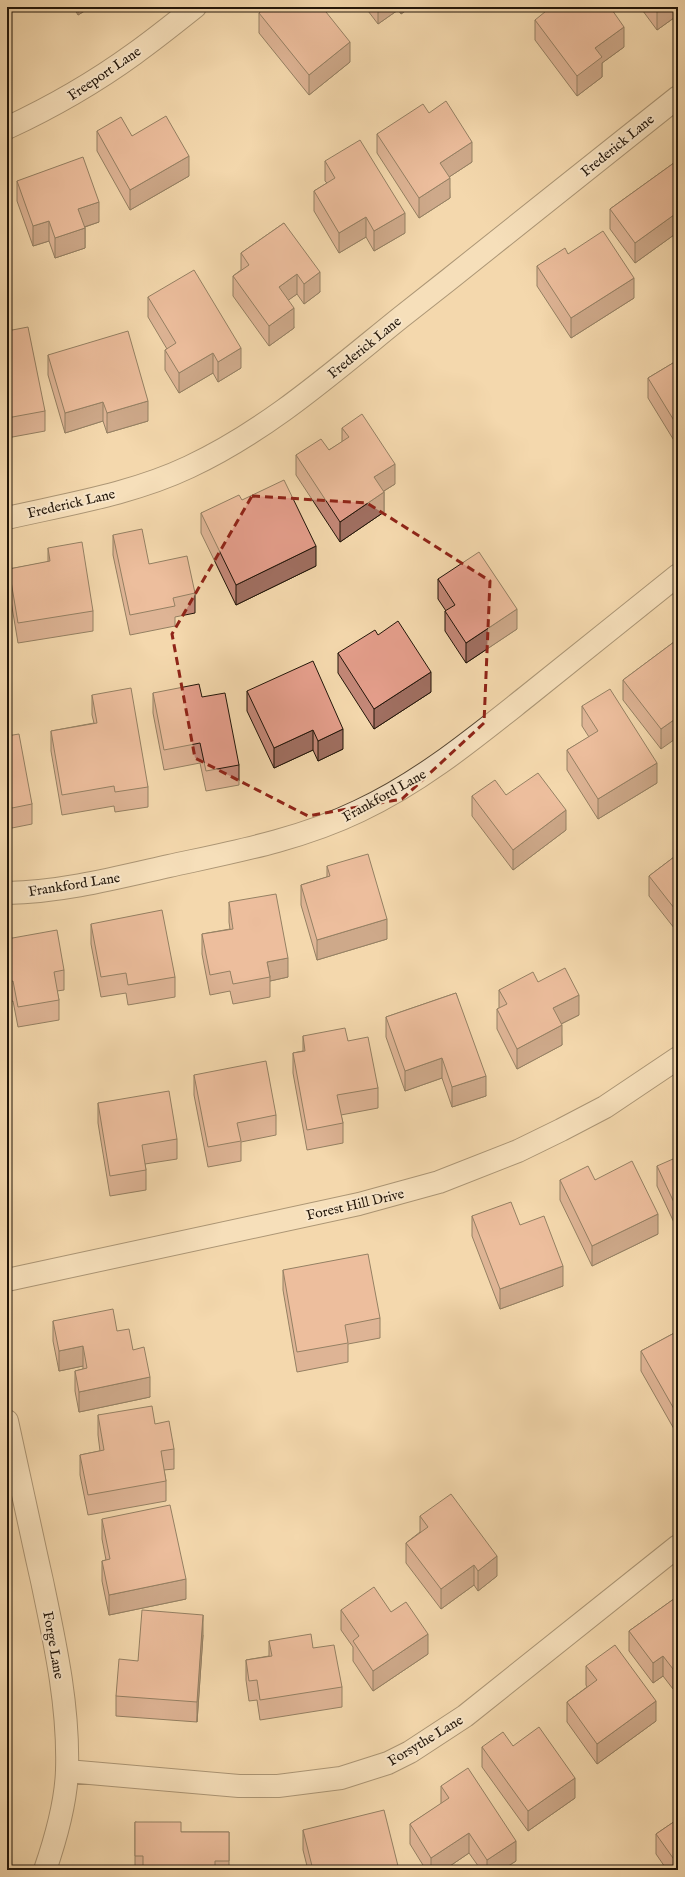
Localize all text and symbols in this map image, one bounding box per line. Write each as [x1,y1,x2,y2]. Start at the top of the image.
street label: Freeport Lane [64,42,145,105]
street label: Frederick Lane [577,110,658,181]
street label: Frederick Lane [324,312,405,383]
street label: Frederick Lane [26,485,117,523]
street label: Frankford Lane [339,765,430,826]
street label: Frankford Lane [27,869,122,901]
street label: Forest Hill Drive [305,1185,406,1225]
street label: Forge Lane [38,1610,68,1681]
street label: Forsythe Lane [385,1711,467,1770]

